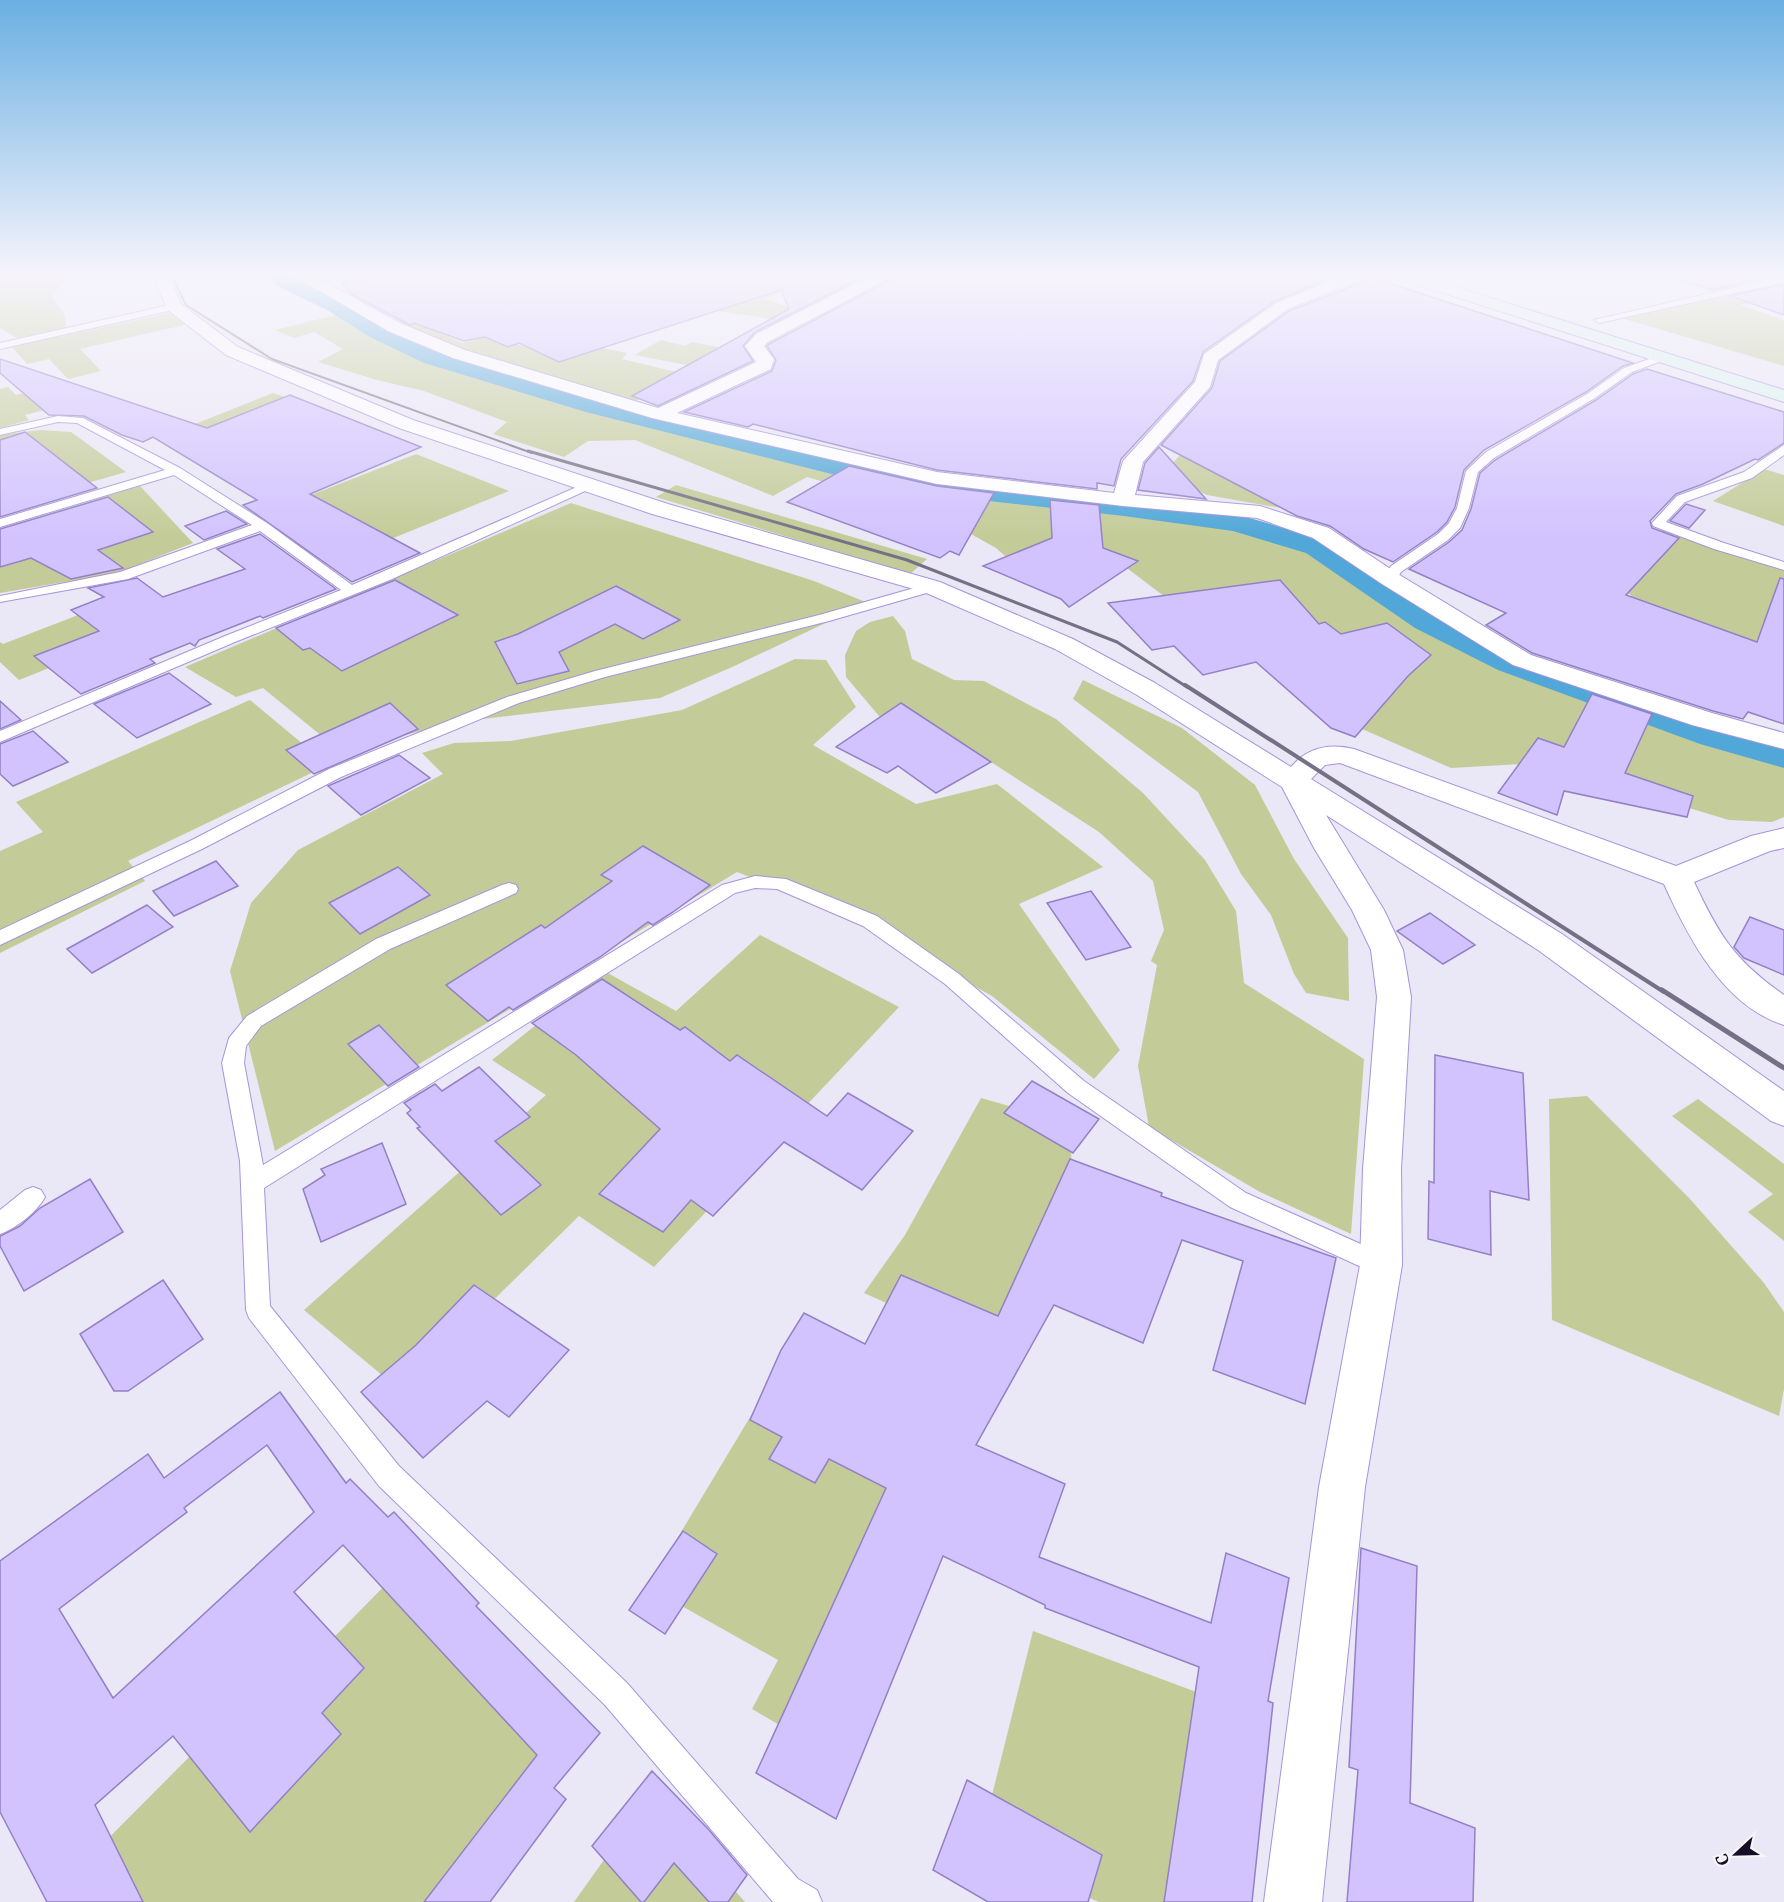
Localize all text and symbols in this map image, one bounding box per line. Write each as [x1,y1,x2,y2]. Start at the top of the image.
north arrow [1706,1824,1766,1884]
text: С [1711,1851,1733,1868]

